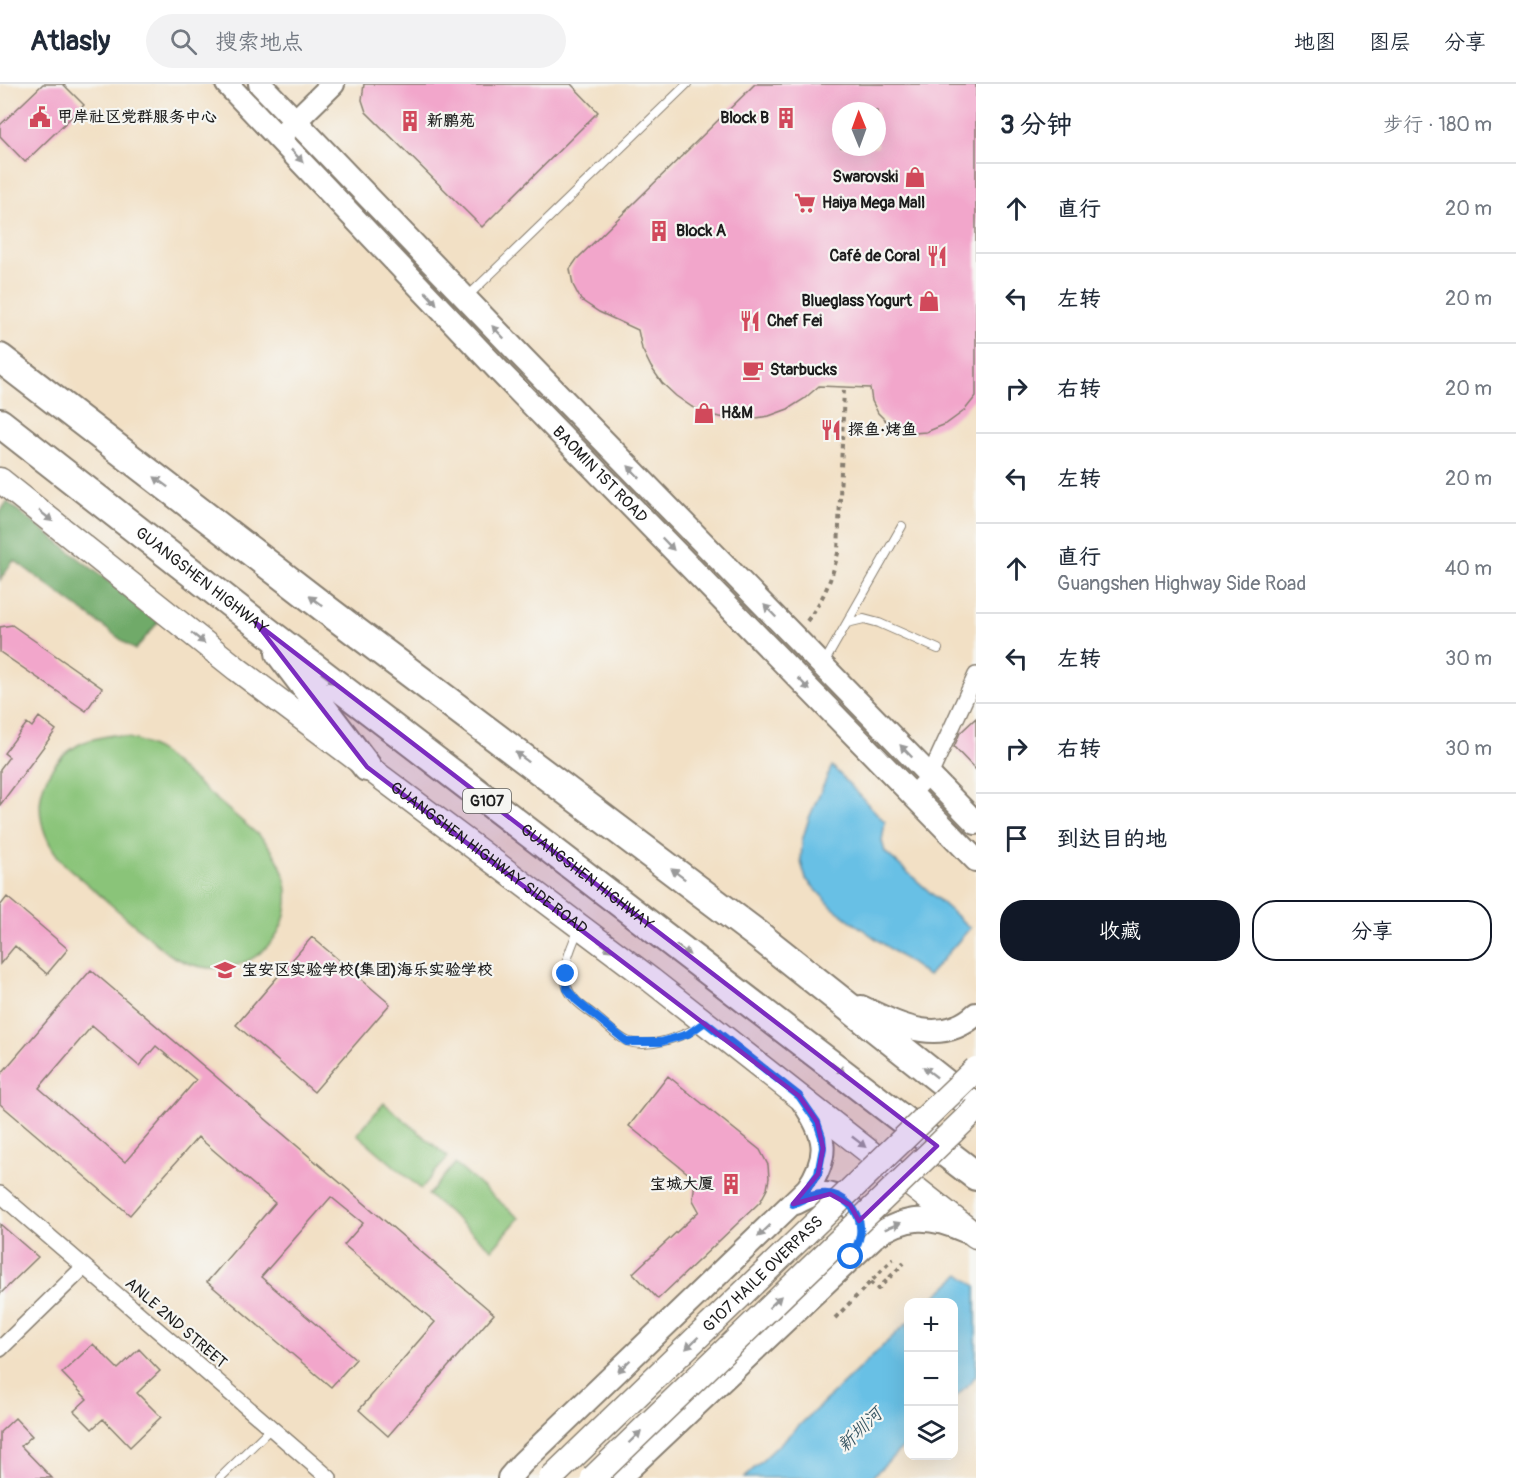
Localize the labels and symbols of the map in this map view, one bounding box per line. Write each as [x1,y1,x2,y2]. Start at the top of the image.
north arrow [832,102,886,156]
public building icon: 甲岸社区党群服务中心 [28,105,52,129]
building icon: Block B [774,106,798,130]
place label: 甲岸社区党群服务中心 [57,107,217,127]
place label: Block B [720,108,769,128]
building icon: 新鹏苑 [398,109,422,133]
place label: 新鹏苑 [427,111,475,131]
one-way arrow [290,149,304,164]
shop icon: Swarovski [903,165,927,189]
place label: Swarovski [833,167,898,187]
supermarket icon: Haiya Mega Mall [793,191,817,215]
place label: Haiya Mega Mall [822,193,925,213]
building icon: Block A [647,219,671,243]
place label: Block A [676,221,727,241]
restaurant icon: Café de Coral [925,244,949,268]
place label: Café de Coral [829,246,920,266]
shop icon: Blueglass Yogurt [917,289,941,313]
one-way arrow [423,291,437,305]
place label: Blueglass Yogurt [801,291,913,311]
restaurant icon: Chef Fei [738,309,762,333]
place label: Chef Fei [767,311,822,331]
one-way arrow [491,324,505,339]
cafe icon: Starbucks [741,358,765,382]
place label: Starbucks [770,360,838,380]
shop icon: H&M [692,401,716,425]
place label: H&M [721,403,753,423]
restaurant icon: 探鱼·烤鱼 [819,418,843,442]
place label: 探鱼·烤鱼 [848,420,917,440]
street label: BAOMIN 1ST ROAD [548,422,652,527]
one-way arrow [627,464,641,479]
one-way arrow [154,477,169,489]
one-way arrow [38,510,54,523]
street label: GUANGSHEN HIGHWAY [131,523,272,639]
one-way arrow [661,537,675,552]
one-way arrow [309,595,325,607]
one-way arrow [763,604,777,619]
one-way arrow [191,631,206,643]
one-way arrow [320,672,336,684]
one-way arrow [797,676,811,691]
one-way arrow [900,744,914,758]
one-way arrow [514,750,530,763]
street label: GUANGSHEN HIGHWAY SIDE ROAD [386,778,590,938]
road number: G107 [463,789,511,813]
street label: GUANGSHEN HIGHWAY [516,820,658,934]
one-way arrow [670,868,686,880]
one-way arrow [597,939,613,952]
one-way arrow [675,943,691,956]
school or university icon: 宝安区实验学校(集团)海乐实验学校 [213,958,237,982]
place label: 宝安区实验学校(集团)海乐实验学校 [242,960,493,980]
route end [552,960,578,986]
one-way arrow [830,1062,845,1074]
one-way arrow [922,1065,938,1078]
one-way arrow [851,1136,866,1148]
building icon: 宝城大厦 [719,1172,743,1196]
place label: 宝城大厦 [650,1174,714,1194]
street label: G107 HAILE OVERPASS [699,1212,827,1337]
one-way arrow [885,1221,903,1231]
one-way arrow [758,1224,772,1238]
route start [837,1243,863,1269]
street label: ANLE 2ND STREET [121,1273,231,1373]
one-way arrow [768,1295,783,1309]
one-way arrow [685,1335,699,1349]
one-way arrow [616,1359,631,1373]
water label: 新圳河 [833,1401,890,1457]
one-way arrow [627,1431,641,1445]

